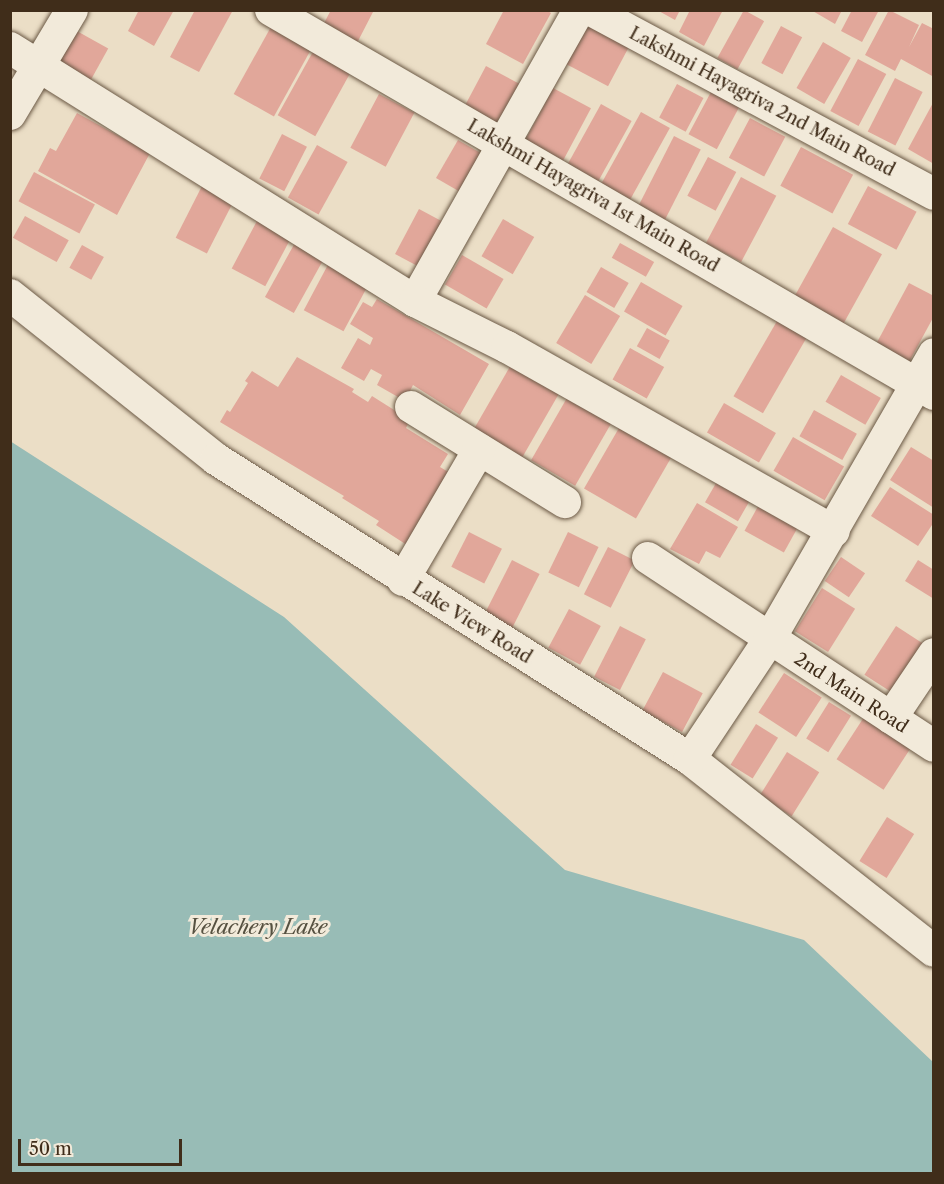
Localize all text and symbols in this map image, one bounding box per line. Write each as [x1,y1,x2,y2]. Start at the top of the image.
street label: Lakshmi Hayagriva 2nd Main Road [625,23,899,181]
street label: Lakshmi Hayagriva 1st Main Road [463,115,723,277]
street label: Lake View Road [408,577,536,669]
street label: 2nd Main Road [790,648,912,738]
water label: Velachery Lake [188,915,328,939]
scale bar [21,1127,184,1165]
text: 50 m [29,1138,72,1160]

